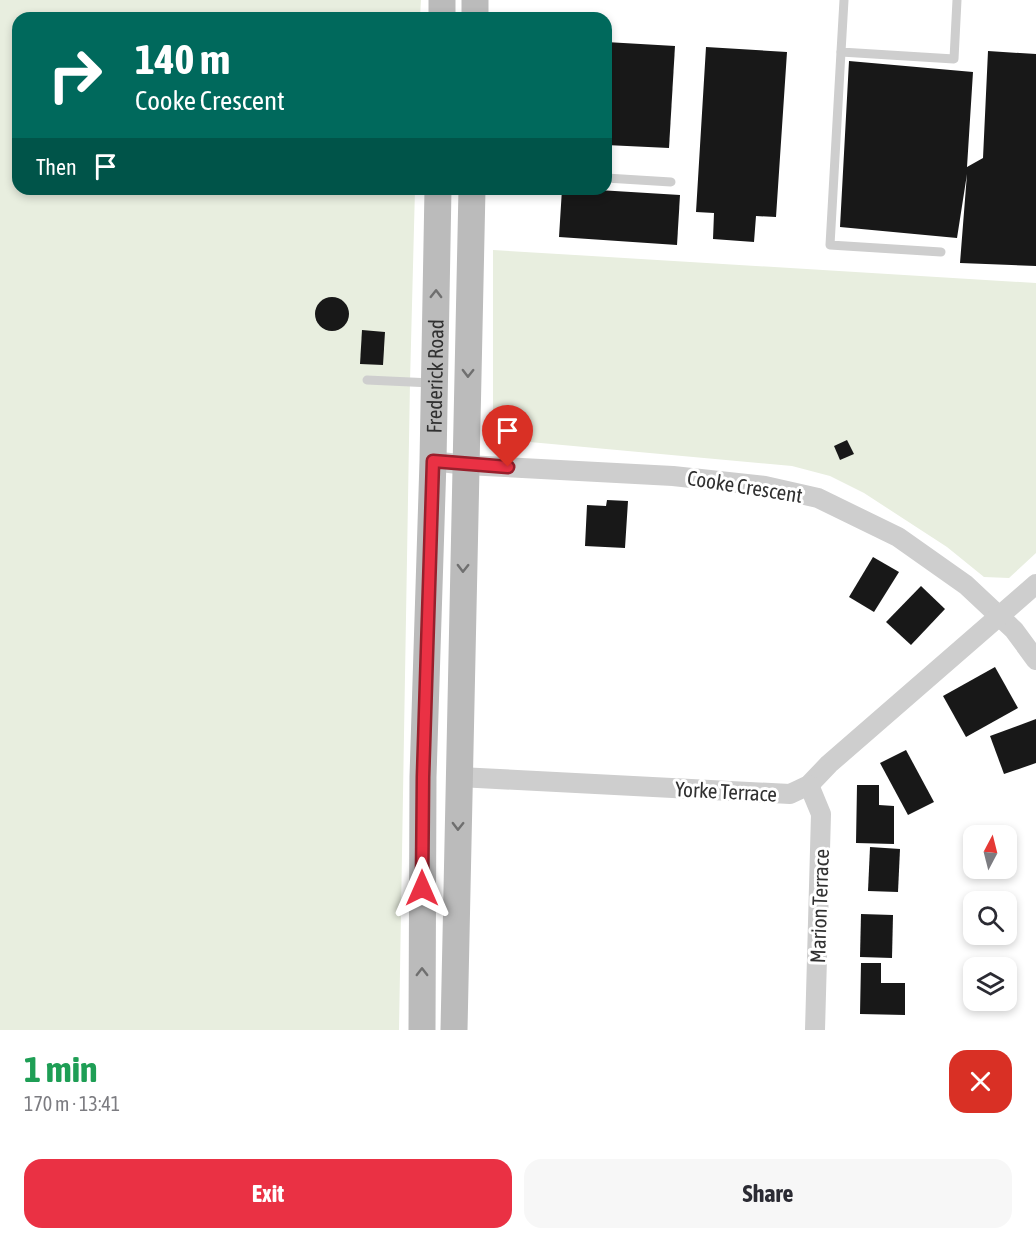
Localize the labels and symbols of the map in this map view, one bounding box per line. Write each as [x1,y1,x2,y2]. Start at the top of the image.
one-way arrow [430,289,442,298]
street label: Frederick Road [422,319,448,434]
one-way arrow [461,369,474,378]
pin [482,405,533,467]
street label: Cooke Crescent [686,465,804,507]
one-way arrow [457,564,470,573]
street label: Yorke Terrace [674,776,778,806]
one-way arrow [452,822,465,831]
north arrow [963,825,1017,879]
street label: Marion Terrace [805,848,833,964]
position arrow [390,856,454,920]
one-way arrow [416,967,428,976]

